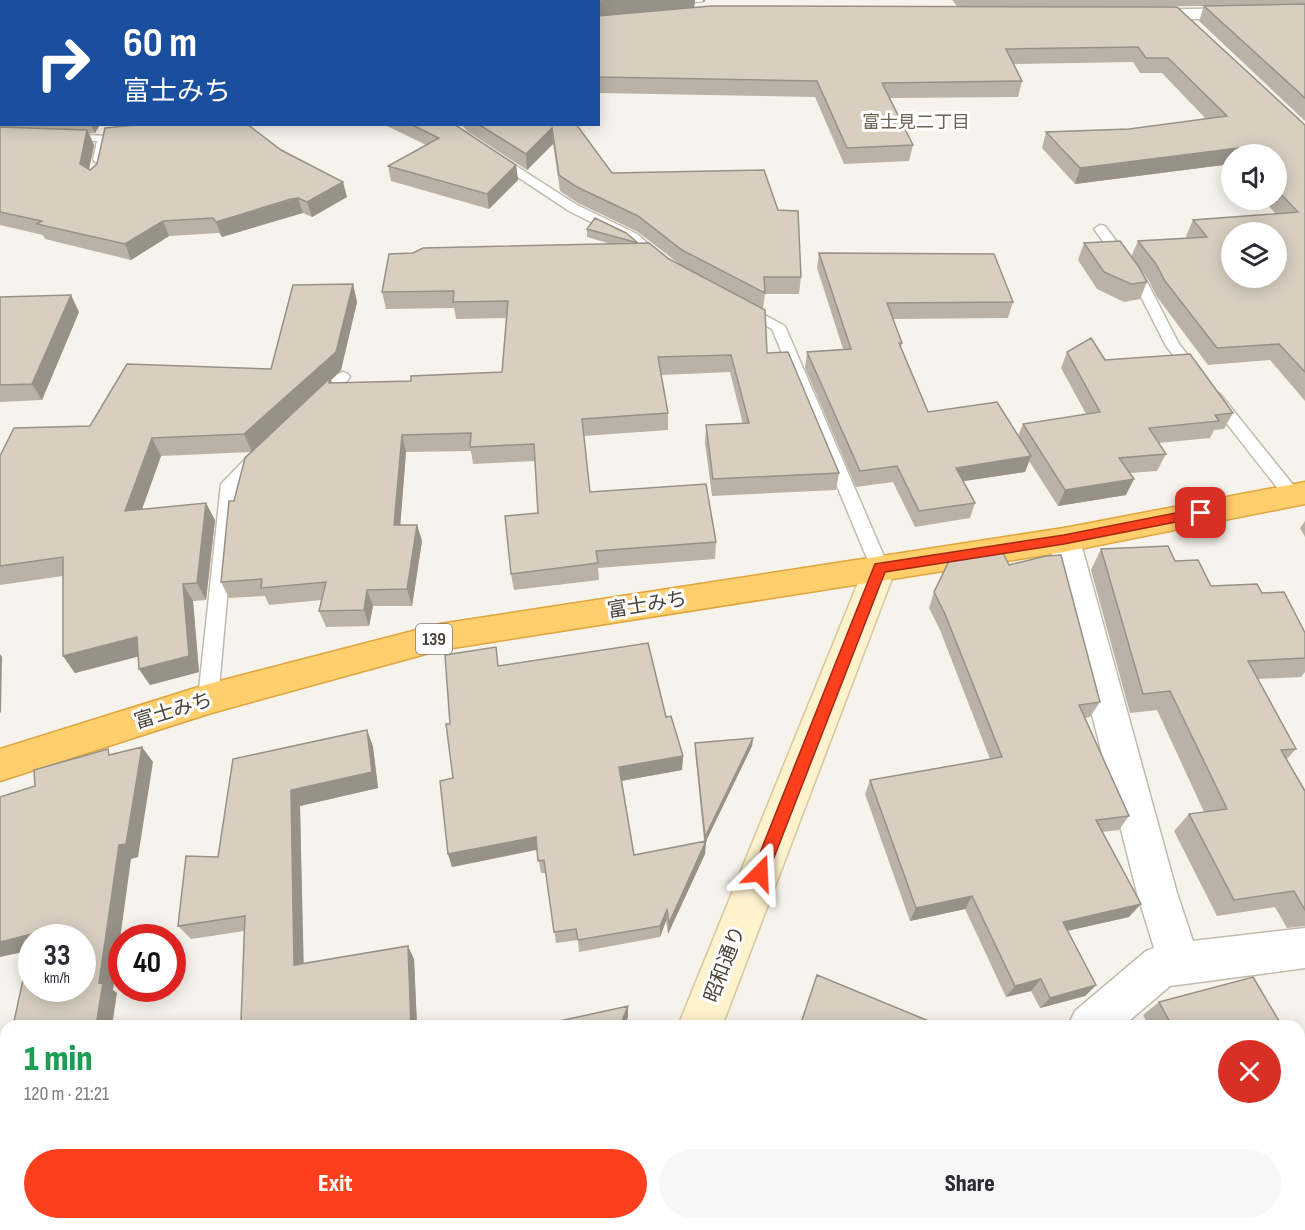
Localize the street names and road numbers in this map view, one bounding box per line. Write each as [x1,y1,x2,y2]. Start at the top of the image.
street label: 富士みち [606,587,689,623]
road number: 139 [416,624,452,654]
street label: 富士みち [132,688,215,734]
street label: 昭和通り [699,923,750,1006]

